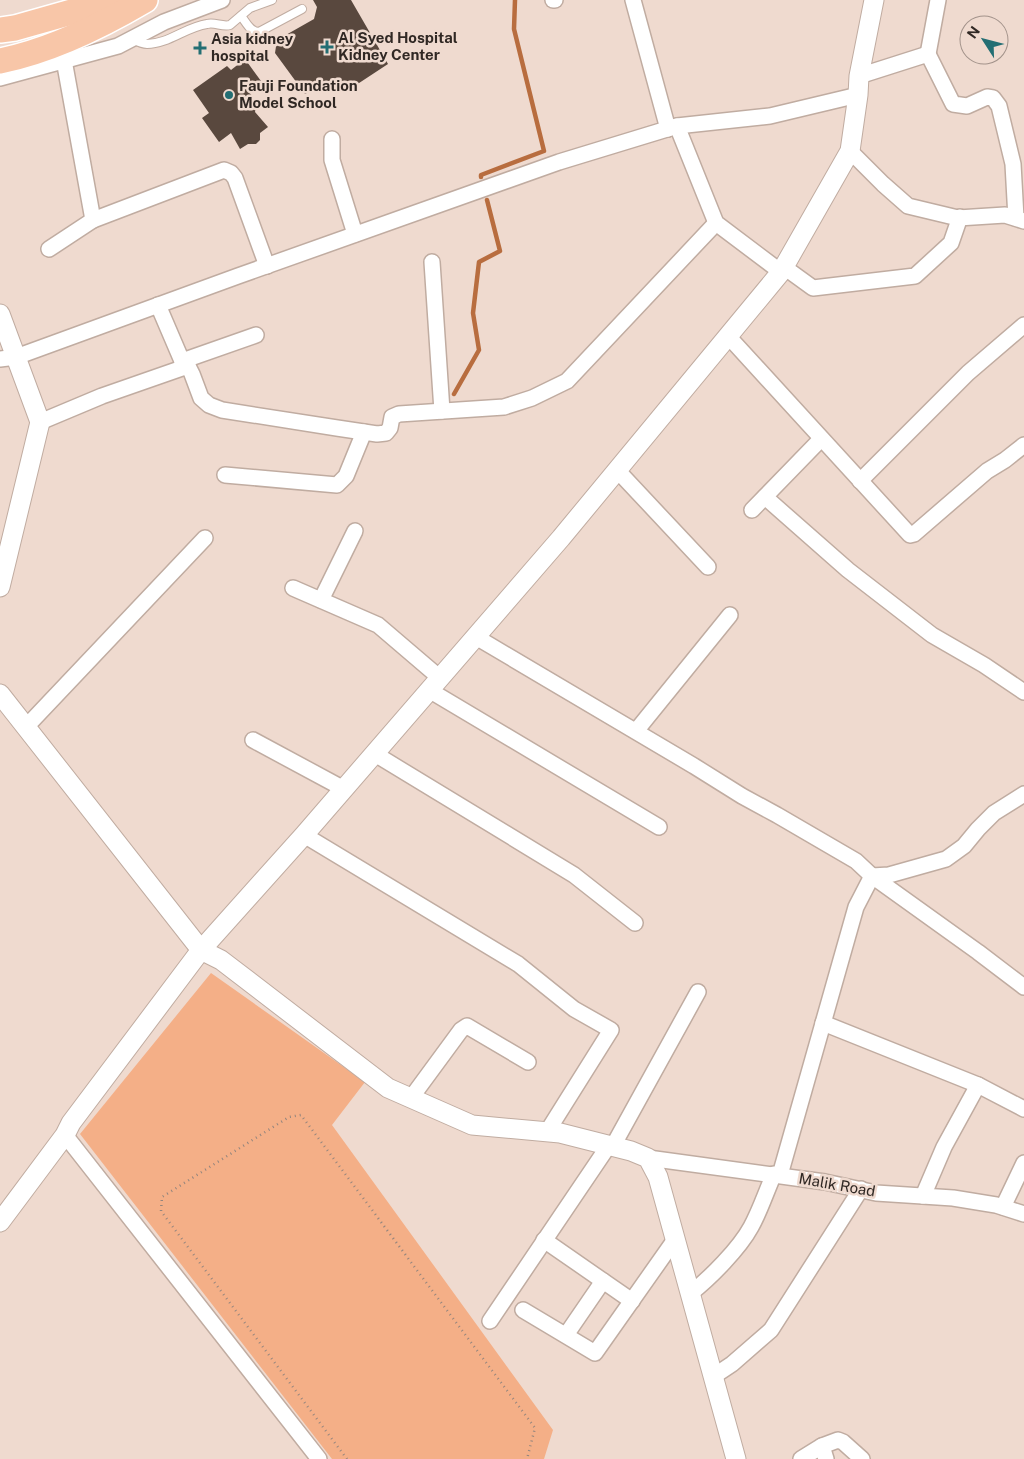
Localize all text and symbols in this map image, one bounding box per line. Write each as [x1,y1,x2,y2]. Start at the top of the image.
north arrow [959,15,1009,65]
text: N [964,23,983,41]
place label: Al Syed Hospital Kidney Center [338,29,458,63]
place label: Asia kidney hospital [211,30,294,64]
marker: Al Syed Hospital Kidney Center [320,40,334,54]
marker: Asia kidney hospital [193,41,207,55]
place label: Fauji Foundation Model School [239,77,358,111]
marker: Fauji Foundation Model School [223,89,235,101]
street label: Malik Road [797,1169,877,1200]

